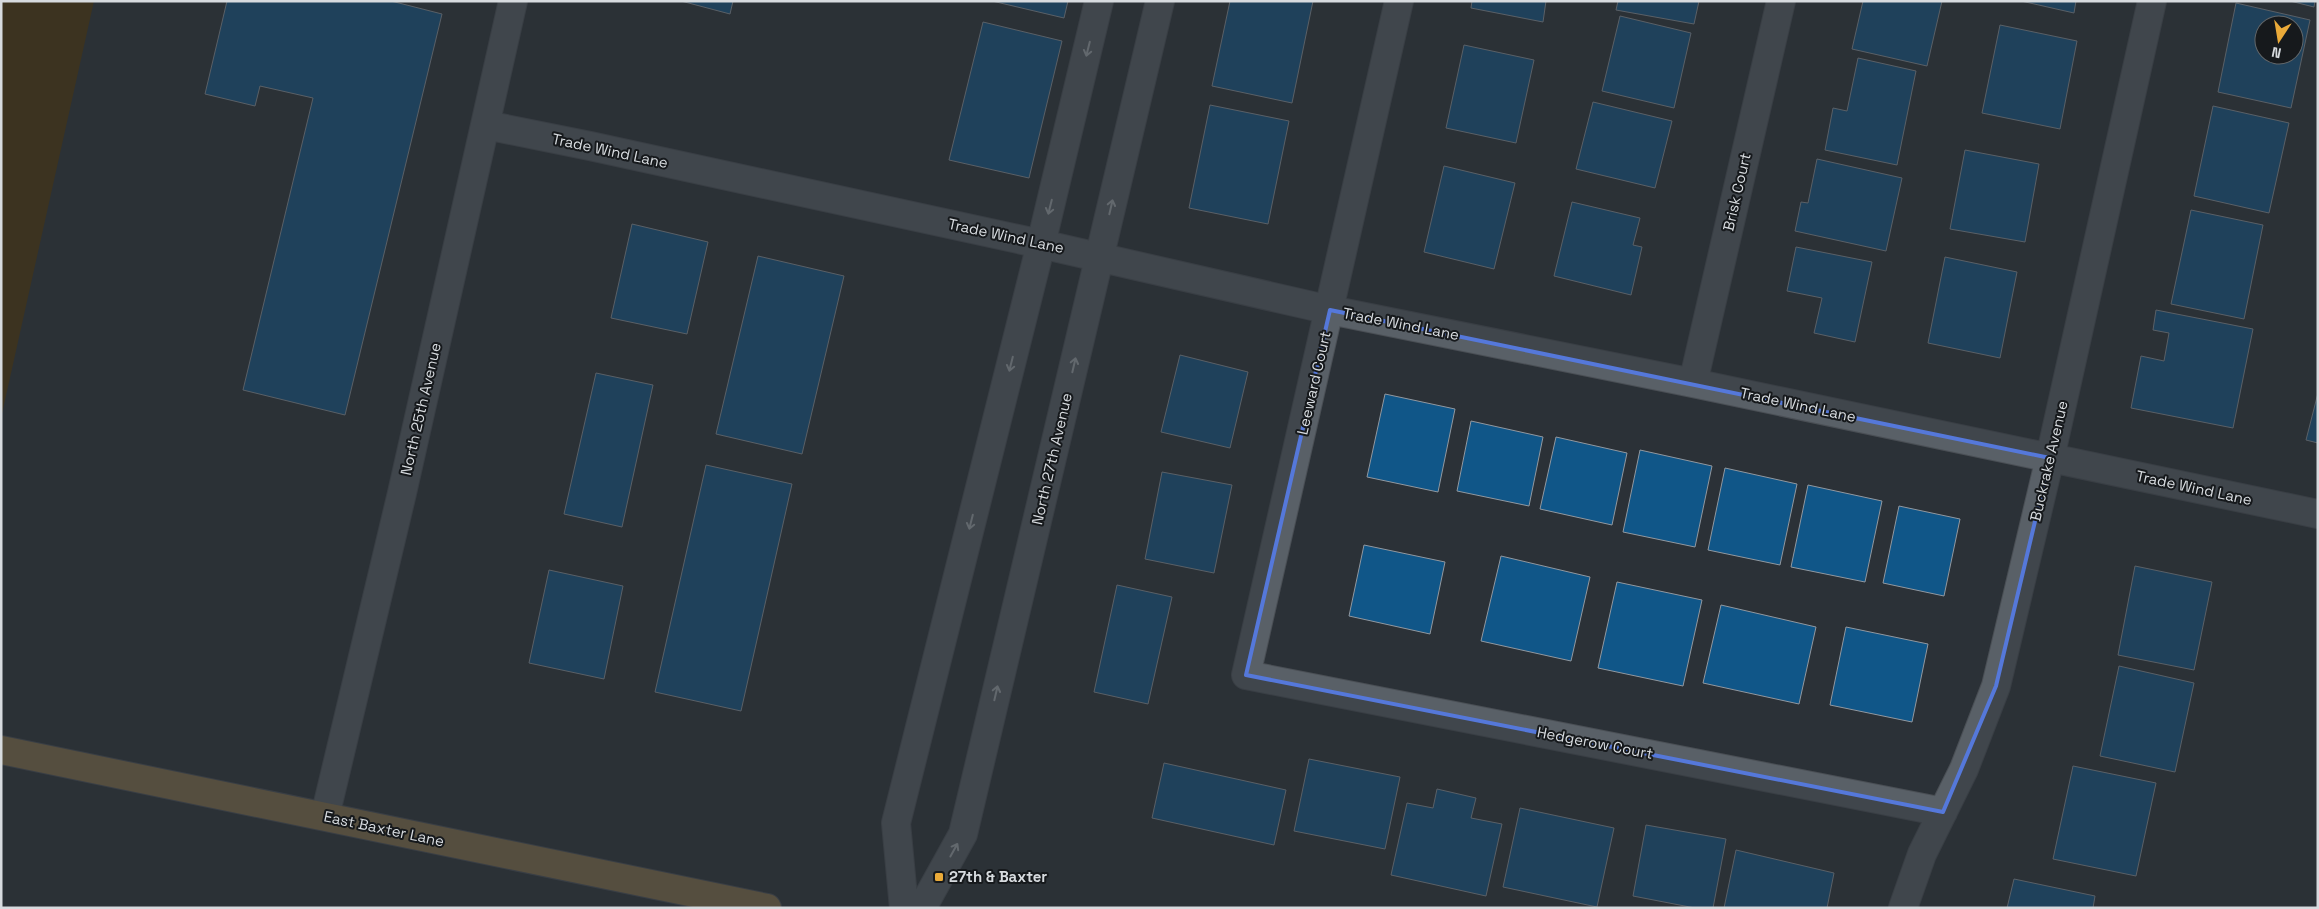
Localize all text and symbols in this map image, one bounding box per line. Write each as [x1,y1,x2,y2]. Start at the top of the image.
north arrow [2254,15,2304,65]
one-way arrow [1083,40,1092,56]
text: N [2270,43,2283,62]
street label: Trade Wind Lane [550,129,670,172]
street label: Brisk Court [1718,151,1755,233]
one-way arrow [1045,198,1054,214]
one-way arrow [1107,199,1116,215]
street label: Trade Wind Lane [946,214,1066,257]
street label: Trade Wind Lane [1341,303,1461,344]
street label: Leeward Court [1292,329,1335,437]
street label: North 25th Avenue [396,341,445,477]
one-way arrow [1006,356,1015,372]
one-way arrow [1070,357,1079,373]
street label: Trade Wind Lane [1738,383,1858,426]
street label: North 27th Avenue [1027,391,1076,527]
street label: Buckrake Avenue [2025,399,2072,523]
street label: Trade Wind Lane [2134,466,2254,509]
one-way arrow [966,513,976,529]
one-way arrow [992,686,1001,702]
street label: Hedgerow Court [1535,722,1655,763]
street label: East Baxter Lane [322,806,446,851]
one-way arrow [950,843,960,857]
place label: 27th & Baxter [949,867,1047,886]
marker: 27th & Baxter [933,871,945,883]

